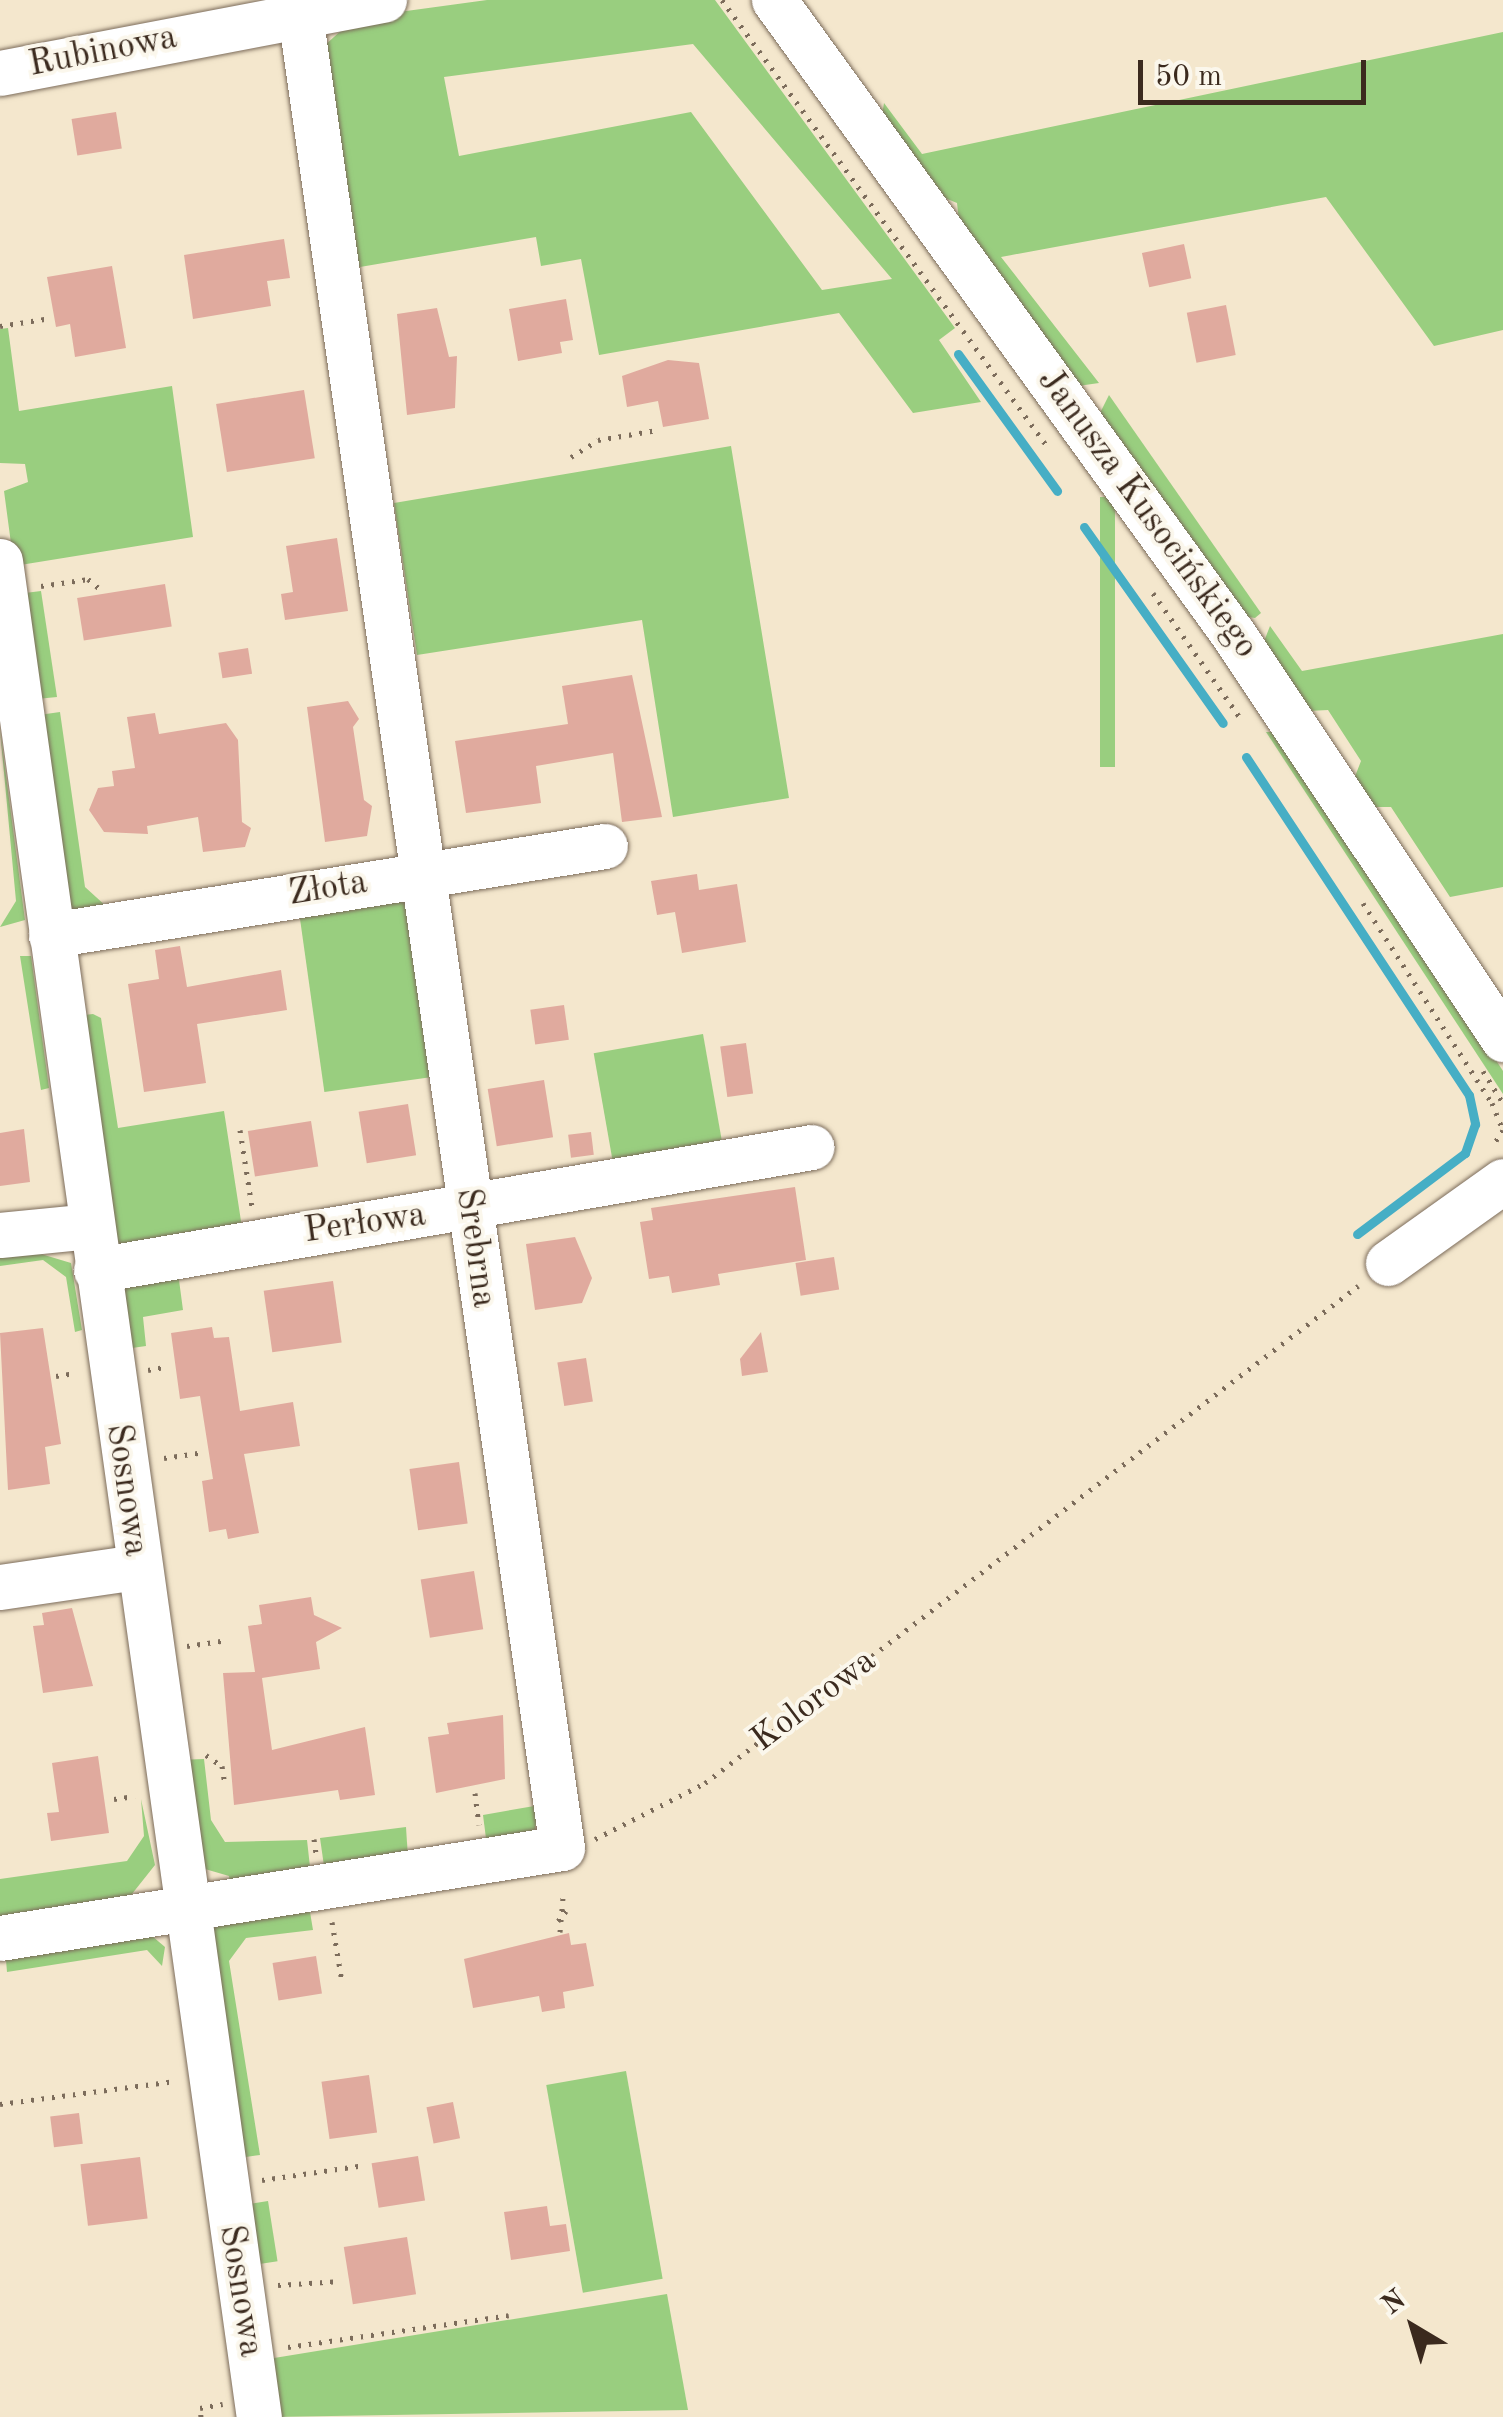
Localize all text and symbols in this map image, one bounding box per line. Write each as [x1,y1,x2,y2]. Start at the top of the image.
street label: Rubinowa [25,17,181,87]
scale bar [1143,40,1370,102]
text: 50 m [1155,62,1222,92]
street label: Janusza Kusocińskiego [1028,361,1266,667]
street label: Złota [286,862,370,916]
street label: Srebrna [446,1185,504,1311]
street label: Perłowa [302,1195,428,1253]
street label: Sosnowa [96,1421,156,1559]
street label: Kolorowa [743,1641,885,1761]
street label: Sosnowa [209,2222,271,2360]
north arrow [1363,2277,1463,2377]
text: N [1377,2286,1412,2321]

